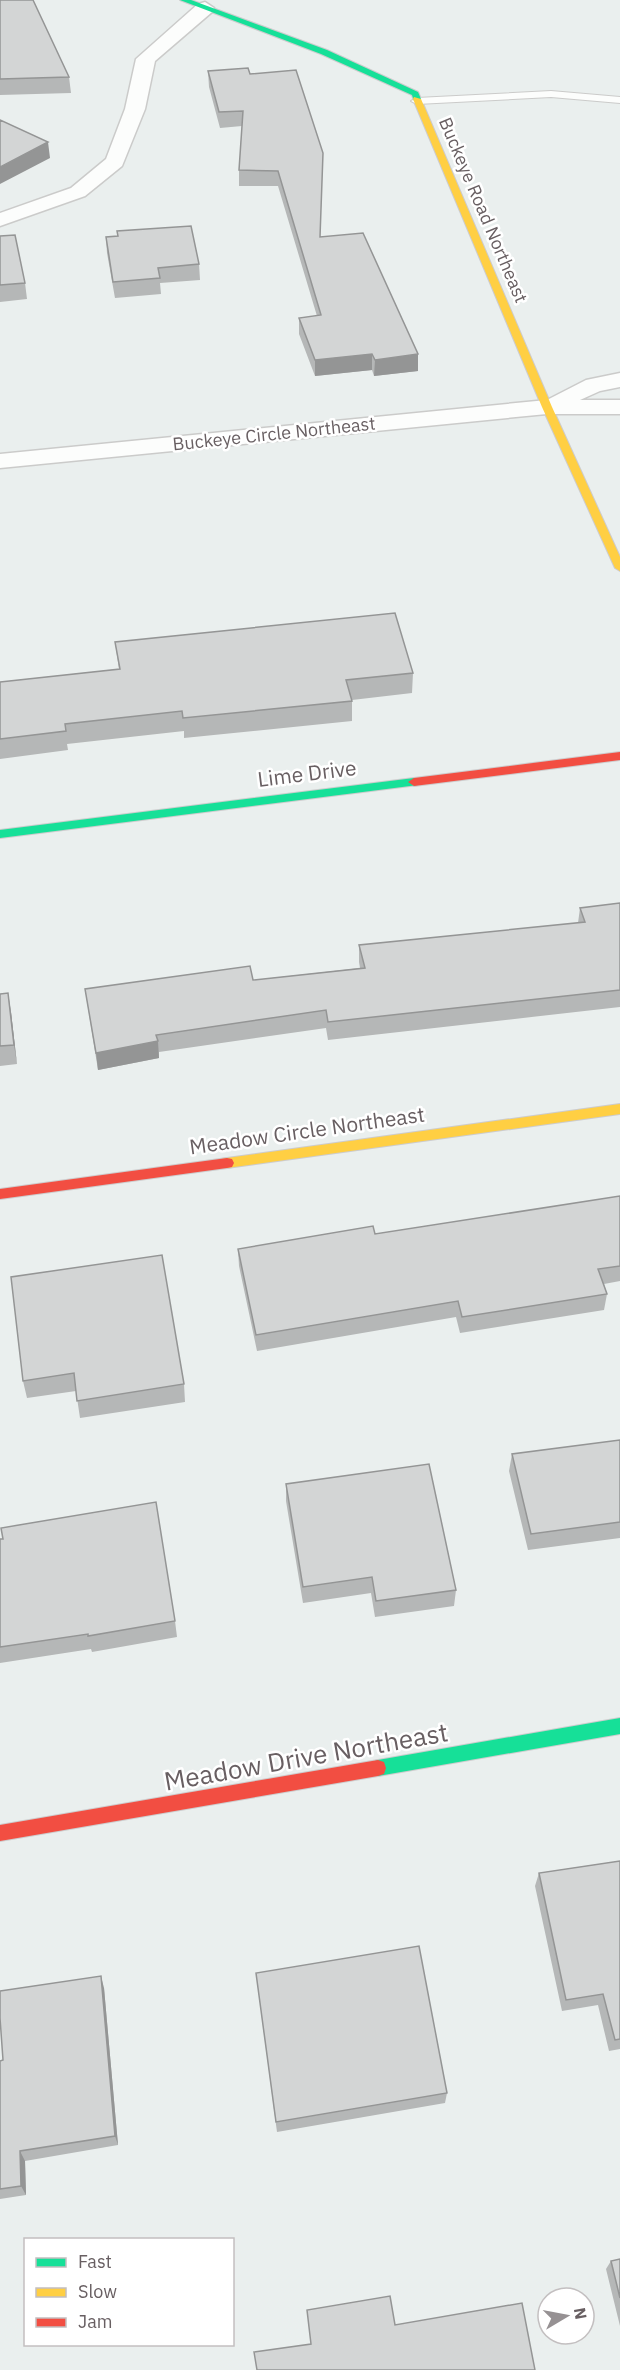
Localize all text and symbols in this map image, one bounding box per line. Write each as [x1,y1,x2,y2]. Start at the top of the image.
street label: Buckeye Road Northeast [434,114,533,306]
street label: Buckeye Circle Northeast [171,411,376,456]
street label: Lime Drive [256,753,358,793]
street label: Meadow Circle Northeast [187,1100,426,1160]
street label: Meadow Drive Northeast [161,1714,450,1798]
legend [24,2238,234,2346]
text: Fast [78,2250,112,2273]
text: Slow [78,2280,117,2303]
north arrow [536,2286,596,2346]
text: N [570,2306,592,2321]
text: Jam [78,2310,113,2333]

